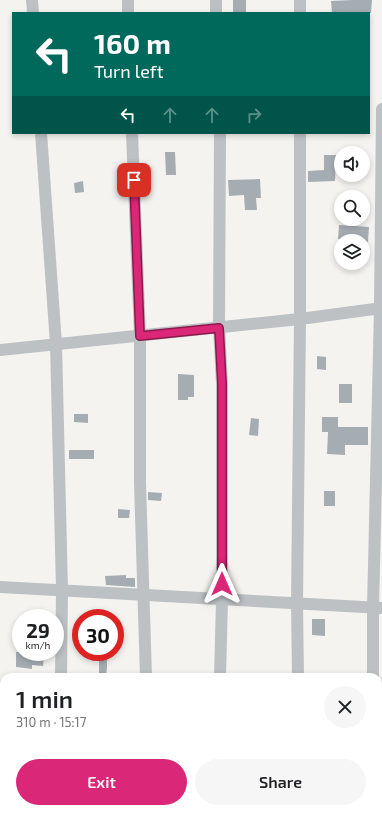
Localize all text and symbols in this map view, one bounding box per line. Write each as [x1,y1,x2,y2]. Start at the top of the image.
text: 160 m [94,26,171,60]
icon: left [28,28,80,80]
text: Turn left [94,60,164,82]
icon: left [117,104,139,126]
icon: ahead [159,104,181,126]
icon: ahead [201,104,223,126]
icon: right [243,104,265,126]
map controls [334,146,370,270]
button: sound [334,146,370,182]
pin [117,163,151,197]
icon: arrive [123,169,145,191]
button: search [334,190,370,226]
button: layers [334,234,370,270]
position arrow [201,563,243,605]
speed limit sign: 30 [72,609,124,661]
text: 29 [26,618,50,642]
text: km/h [26,639,50,651]
text: 1 min [16,684,73,713]
button: close [324,686,366,728]
text: 310 m · 15:17 [16,714,86,730]
button: Exit [16,759,187,805]
button: Share [195,759,366,805]

